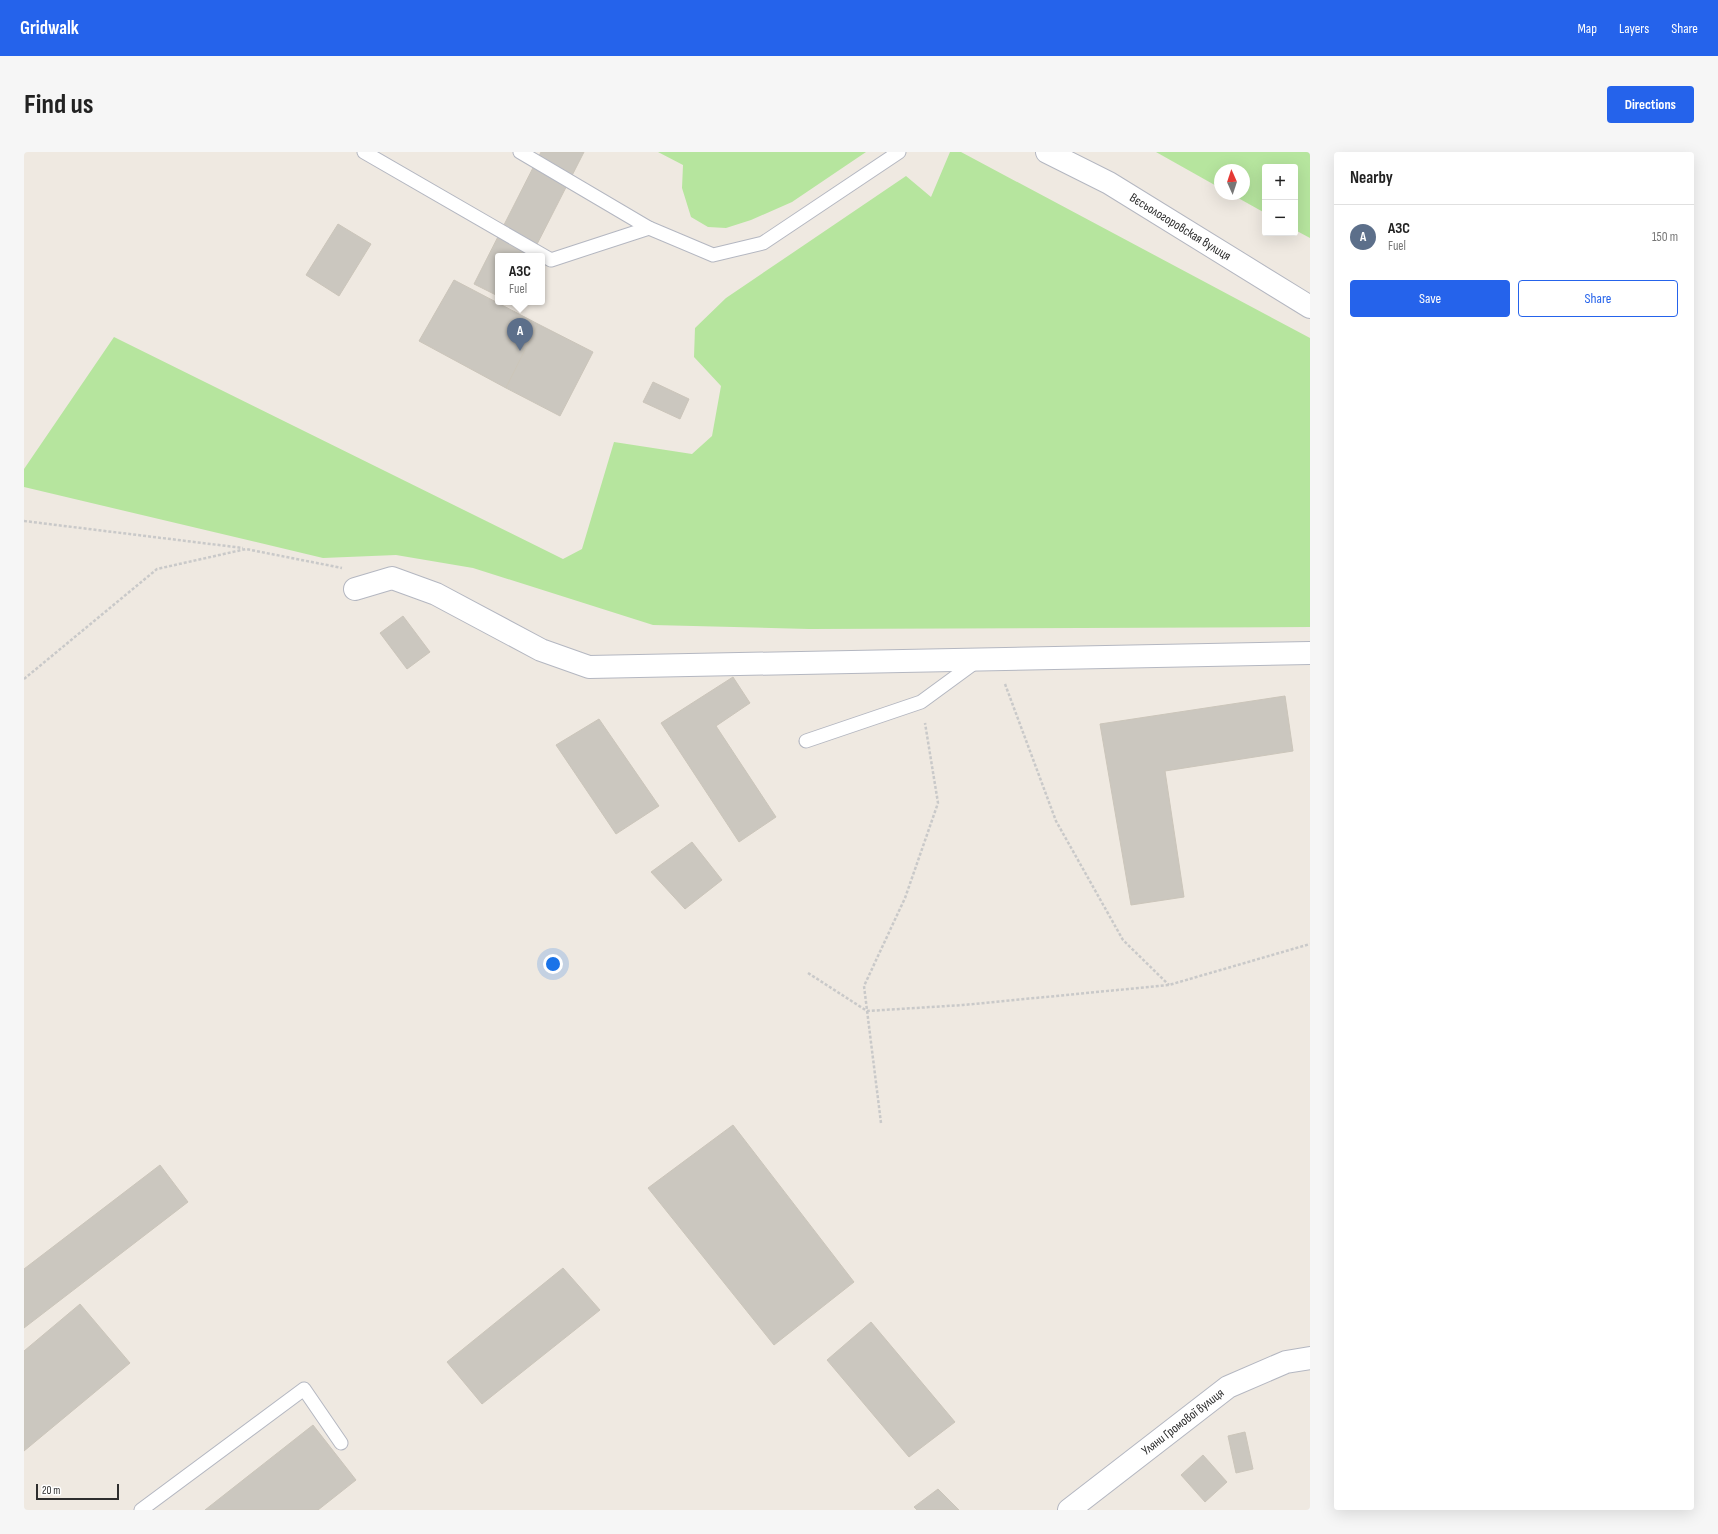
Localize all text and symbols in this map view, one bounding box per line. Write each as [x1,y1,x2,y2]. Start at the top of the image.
text: Gridwalk [20,17,79,40]
text: Map [1577,20,1597,37]
text: Layers [1619,20,1649,37]
text: Share [1671,20,1698,37]
button: Directions [1607,86,1694,123]
text: Find us [24,88,93,121]
north arrow [1214,164,1250,200]
map controls [1262,164,1298,236]
button: + [1262,164,1298,200]
text: Nearby [1350,168,1393,188]
street label: Вєсьологоровская вулиця [1127,190,1234,264]
button: − [1262,200,1298,236]
text: АЗС [1388,219,1410,238]
text: A [1360,229,1366,245]
text: 150 m [1652,229,1678,245]
text: Fuel [1388,238,1406,254]
popup [495,253,545,305]
text: АЗС [509,262,531,281]
button: Save [1350,280,1510,317]
button: Share [1518,280,1678,317]
text: Fuel [509,281,527,297]
pin: A [507,318,533,351]
your location [543,954,563,974]
street label: Уляни Громової вулиця [1138,1385,1227,1459]
scale bar [36,1482,119,1501]
text: 20 m [42,1484,60,1497]

